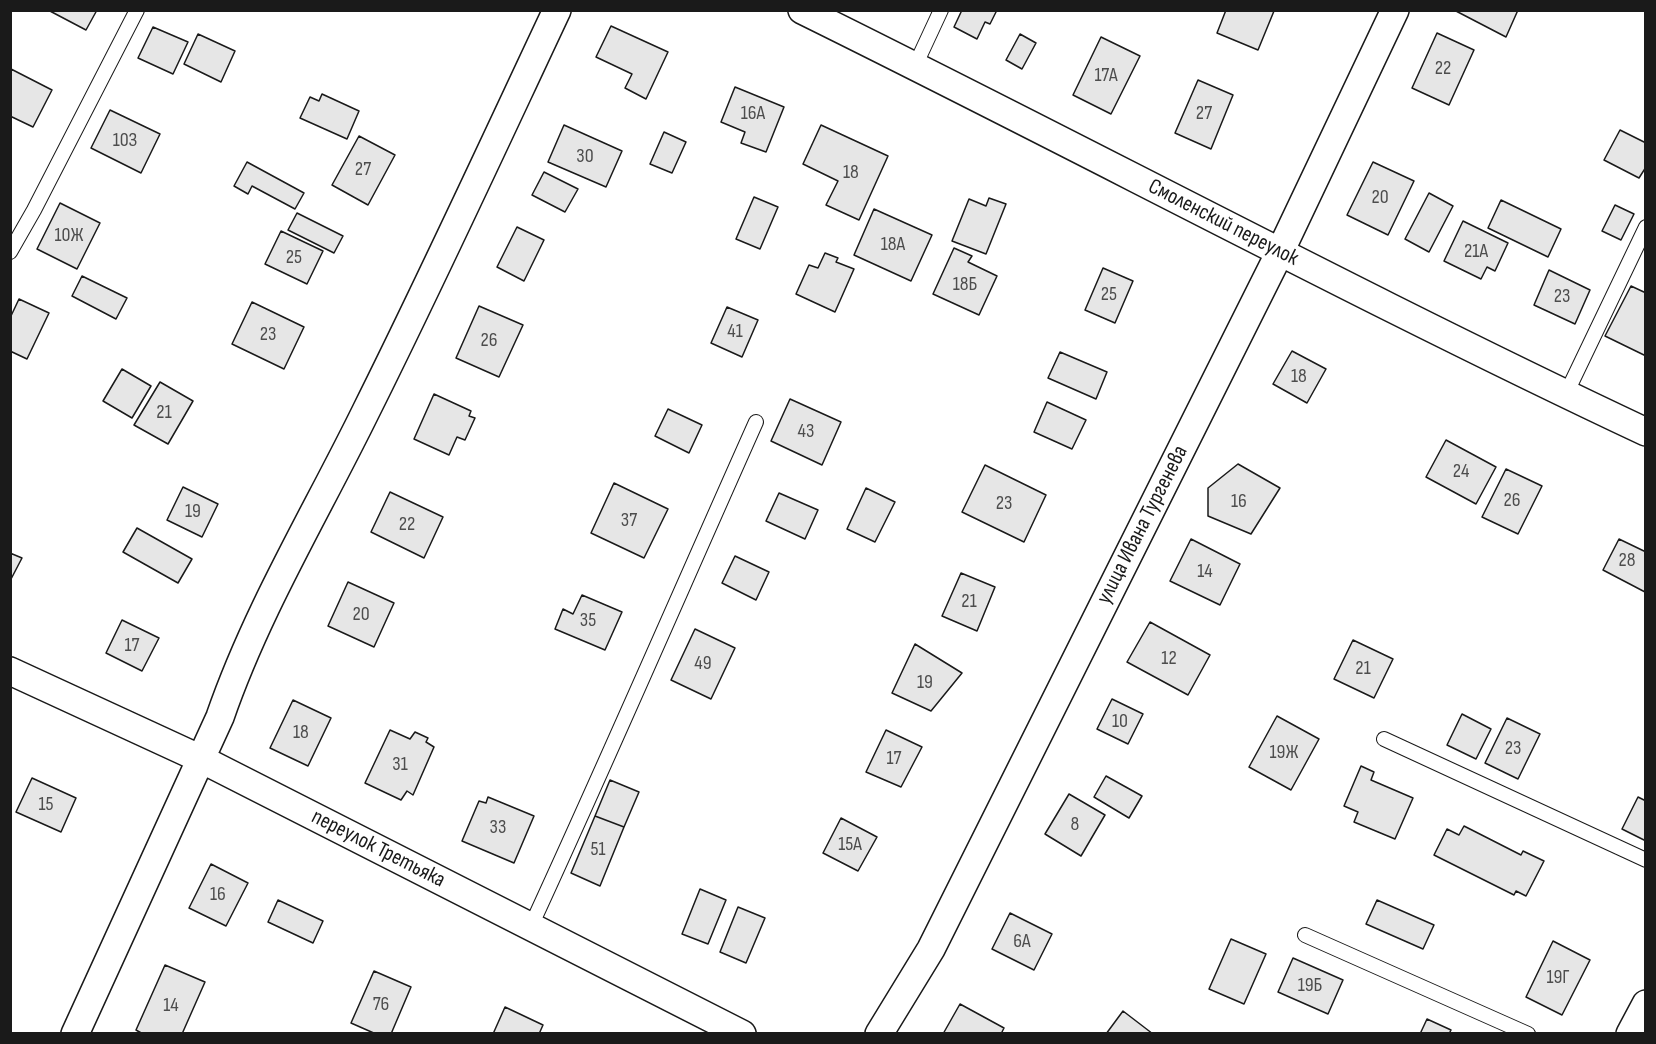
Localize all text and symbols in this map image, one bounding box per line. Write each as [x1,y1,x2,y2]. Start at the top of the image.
house number: 22 [1435,57,1451,81]
house number: 17А [1094,64,1118,88]
house number: 16А [741,102,765,126]
house number: 27 [1196,102,1212,126]
house number: 10З [113,129,137,153]
house number: 30 [576,145,594,169]
house number: 27 [355,158,371,182]
house number: 18 [843,161,859,185]
street label: Смоленский переулок [1143,174,1303,272]
house number: 20 [1371,186,1389,210]
house number: 10Ж [55,224,83,248]
house number: 18А [881,233,905,257]
house number: 21А [1464,240,1488,264]
house number: 25 [286,246,302,270]
house number: 18Б [953,273,977,297]
house number: 25 [1101,283,1117,307]
house number: 23 [1554,285,1570,309]
house number: 41 [727,320,743,344]
house number: 23 [260,323,276,347]
house number: 26 [481,329,497,353]
house number: 18 [1291,365,1307,389]
house number: 21 [156,401,172,425]
house number: 43 [798,420,814,444]
street label: улица Ивана Тургенева [1092,441,1194,609]
house number: 24 [1453,460,1469,484]
house number: 26 [1504,489,1520,513]
house number: 16 [1231,490,1247,514]
house number: 23 [996,492,1012,516]
house number: 19 [185,500,201,524]
house number: 37 [621,509,637,533]
house number: 22 [399,513,415,537]
house number: 28 [1619,549,1635,573]
house number: 14 [1197,560,1213,584]
house number: 21 [961,590,977,614]
house number: 20 [352,603,370,627]
house number: 35 [580,609,596,633]
house number: 17 [125,634,139,658]
house number: 12 [1161,647,1177,671]
house number: 49 [694,652,712,676]
house number: 21 [1355,657,1371,681]
house number: 19 [917,671,933,695]
house number: 10 [1112,710,1128,734]
house number: 18 [293,721,309,745]
house number: 23 [1505,737,1521,761]
house number: 19Ж [1270,741,1298,765]
house number: 17 [887,747,901,771]
house number: 31 [392,753,408,777]
house number: 15 [38,793,54,817]
street label: переулок Третьяка [307,804,449,894]
house number: 8 [1071,813,1079,837]
house number: 33 [490,816,506,840]
house number: 15А [838,833,862,857]
house number: 51 [590,838,606,862]
house number: 16 [210,883,226,907]
house number: 6А [1013,930,1031,954]
house number: 19Г [1546,966,1570,990]
house number: 19Б [1298,974,1322,998]
house number: 76 [373,993,389,1017]
house number: 14 [163,994,179,1018]

